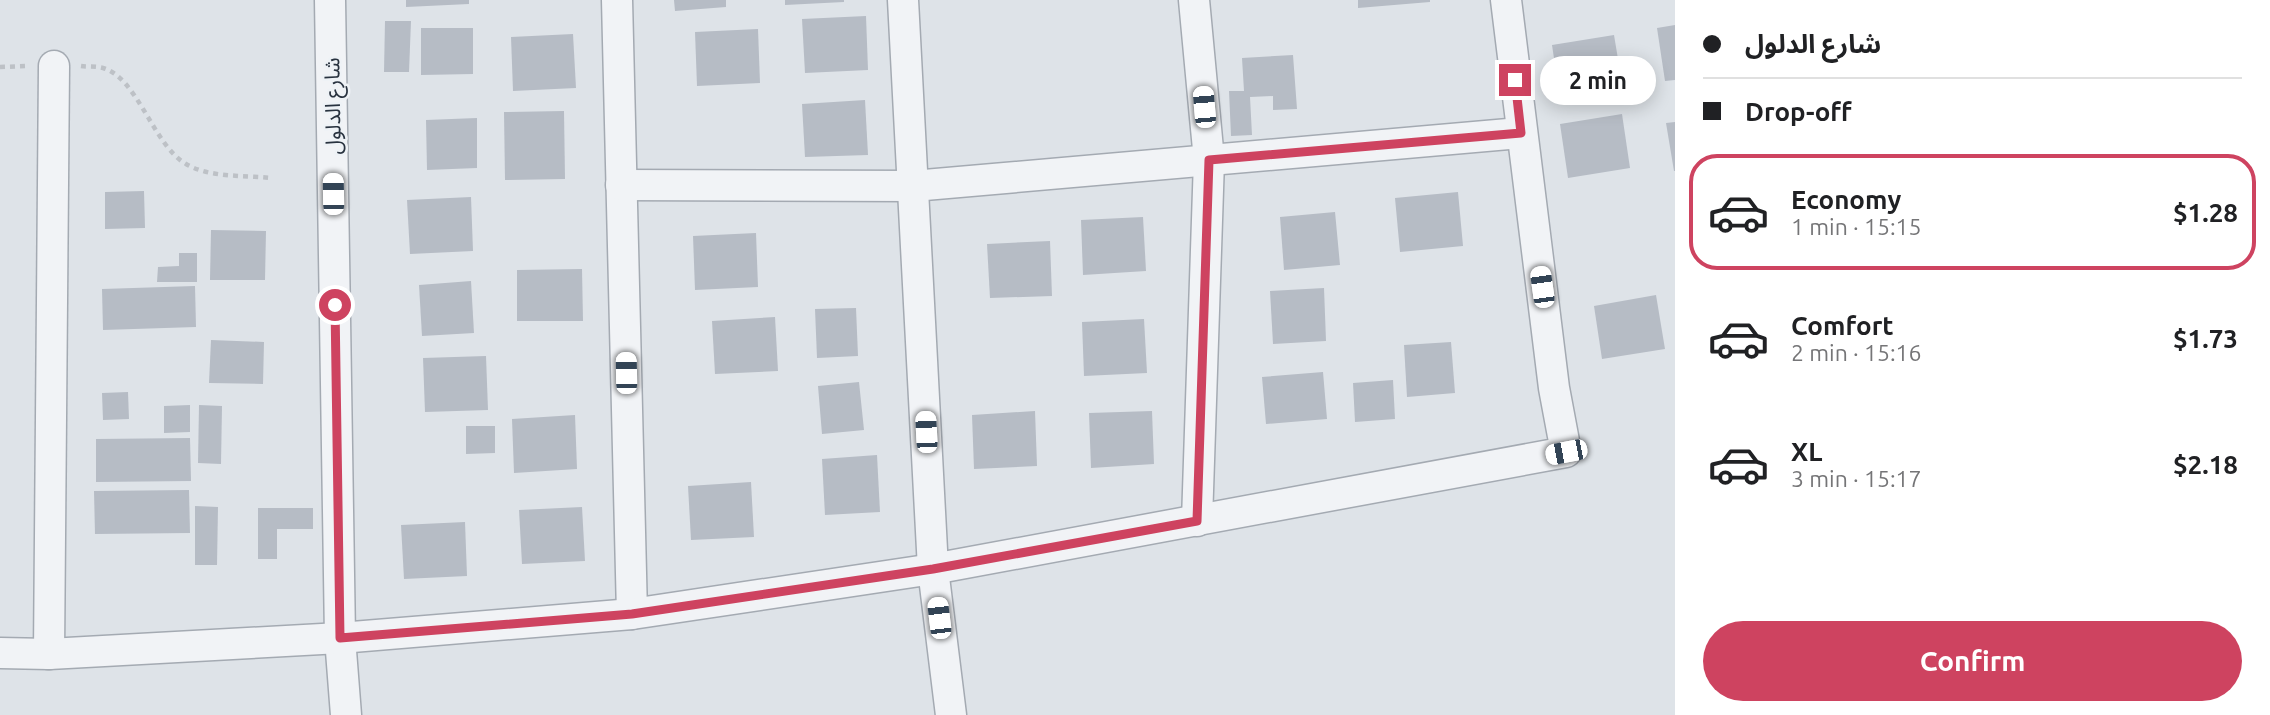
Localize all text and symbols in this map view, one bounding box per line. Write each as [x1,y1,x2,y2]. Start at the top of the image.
text: شارع الدلول [1745,29,1881,58]
callout: 2 min [1540,56,1655,104]
street label: شارع الدلول [319,57,349,155]
route end [1499,64,1531,96]
text: 2 min [1569,68,1627,93]
car [1192,85,1217,129]
text: Drop-off [1745,97,1852,126]
car [323,173,344,215]
icon: car [1707,181,1770,244]
text: Economy [1791,185,1901,214]
text: $1.28 [2173,198,2238,227]
text: 1 min · 15:15 [1791,214,1922,239]
car [1529,265,1556,309]
route start [319,289,351,321]
icon: car [1707,307,1770,370]
text: Comfort [1791,311,1894,340]
text: $1.73 [2173,324,2238,353]
text: 2 min · 15:16 [1791,340,1922,365]
car [616,352,637,394]
car [915,410,938,454]
icon: car [1707,433,1770,496]
text: XL [1791,437,1822,466]
car [1544,438,1589,466]
text: $2.18 [2173,450,2238,479]
text: 3 min · 15:17 [1791,466,1922,491]
car [927,596,952,640]
button: Confirm [1703,621,2242,701]

